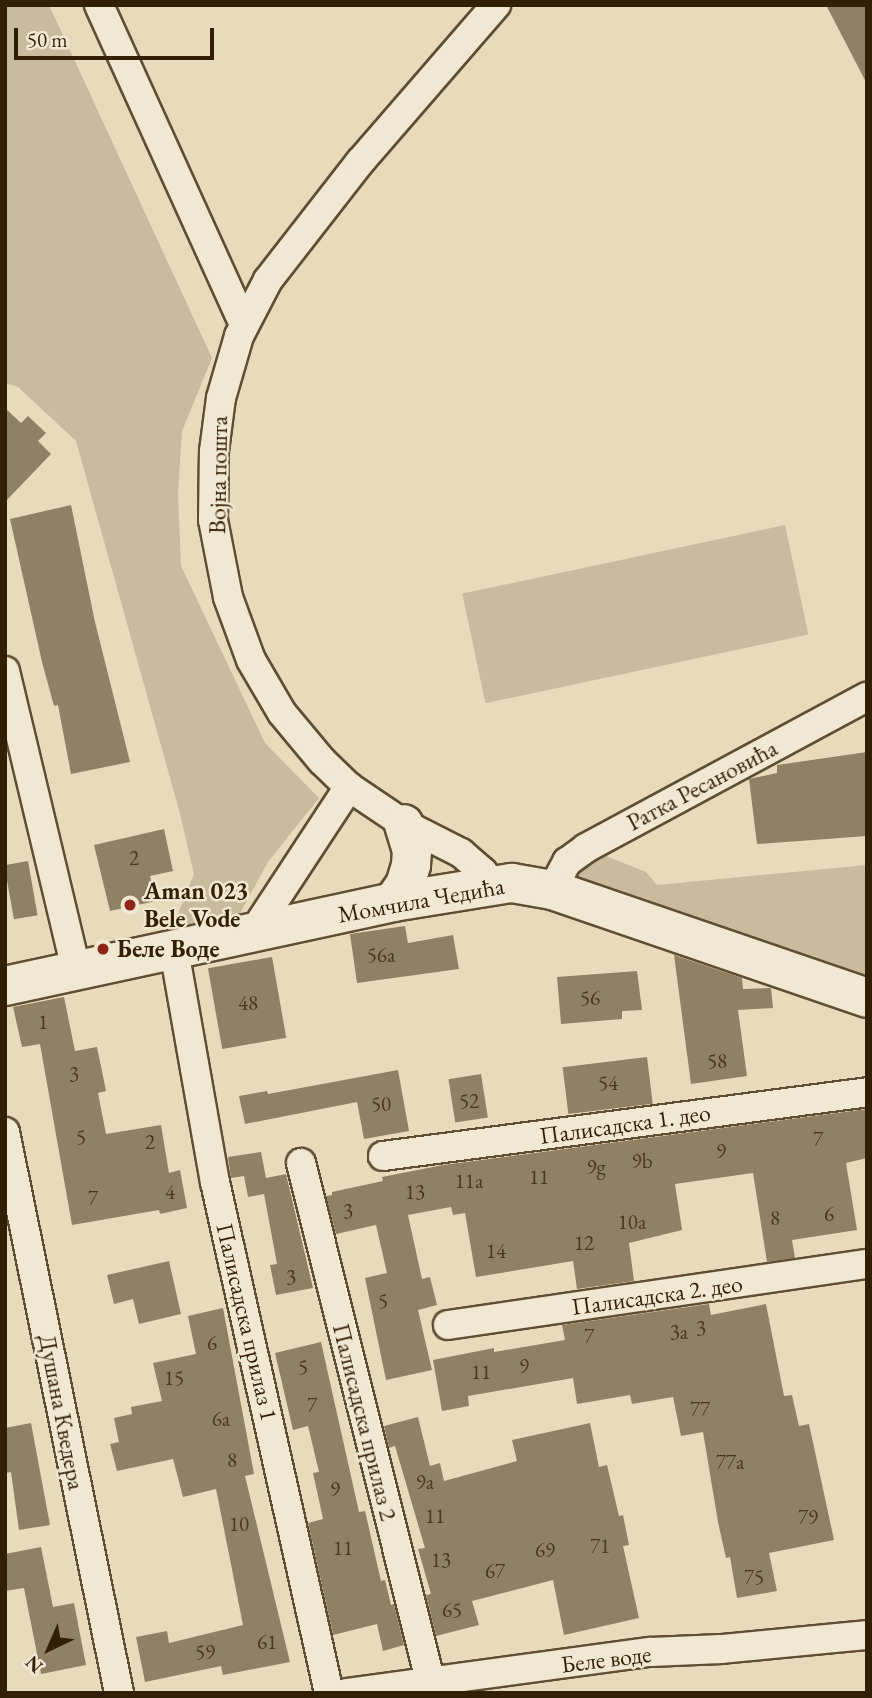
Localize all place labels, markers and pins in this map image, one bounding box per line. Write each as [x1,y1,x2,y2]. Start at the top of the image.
place label: Aman 023 Bele Vode [144,877,249,933]
marker: Aman 023 Bele Vode [122,897,138,913]
place label: Беле Воде [117,935,220,963]
marker: Беле Воде [95,941,111,957]

